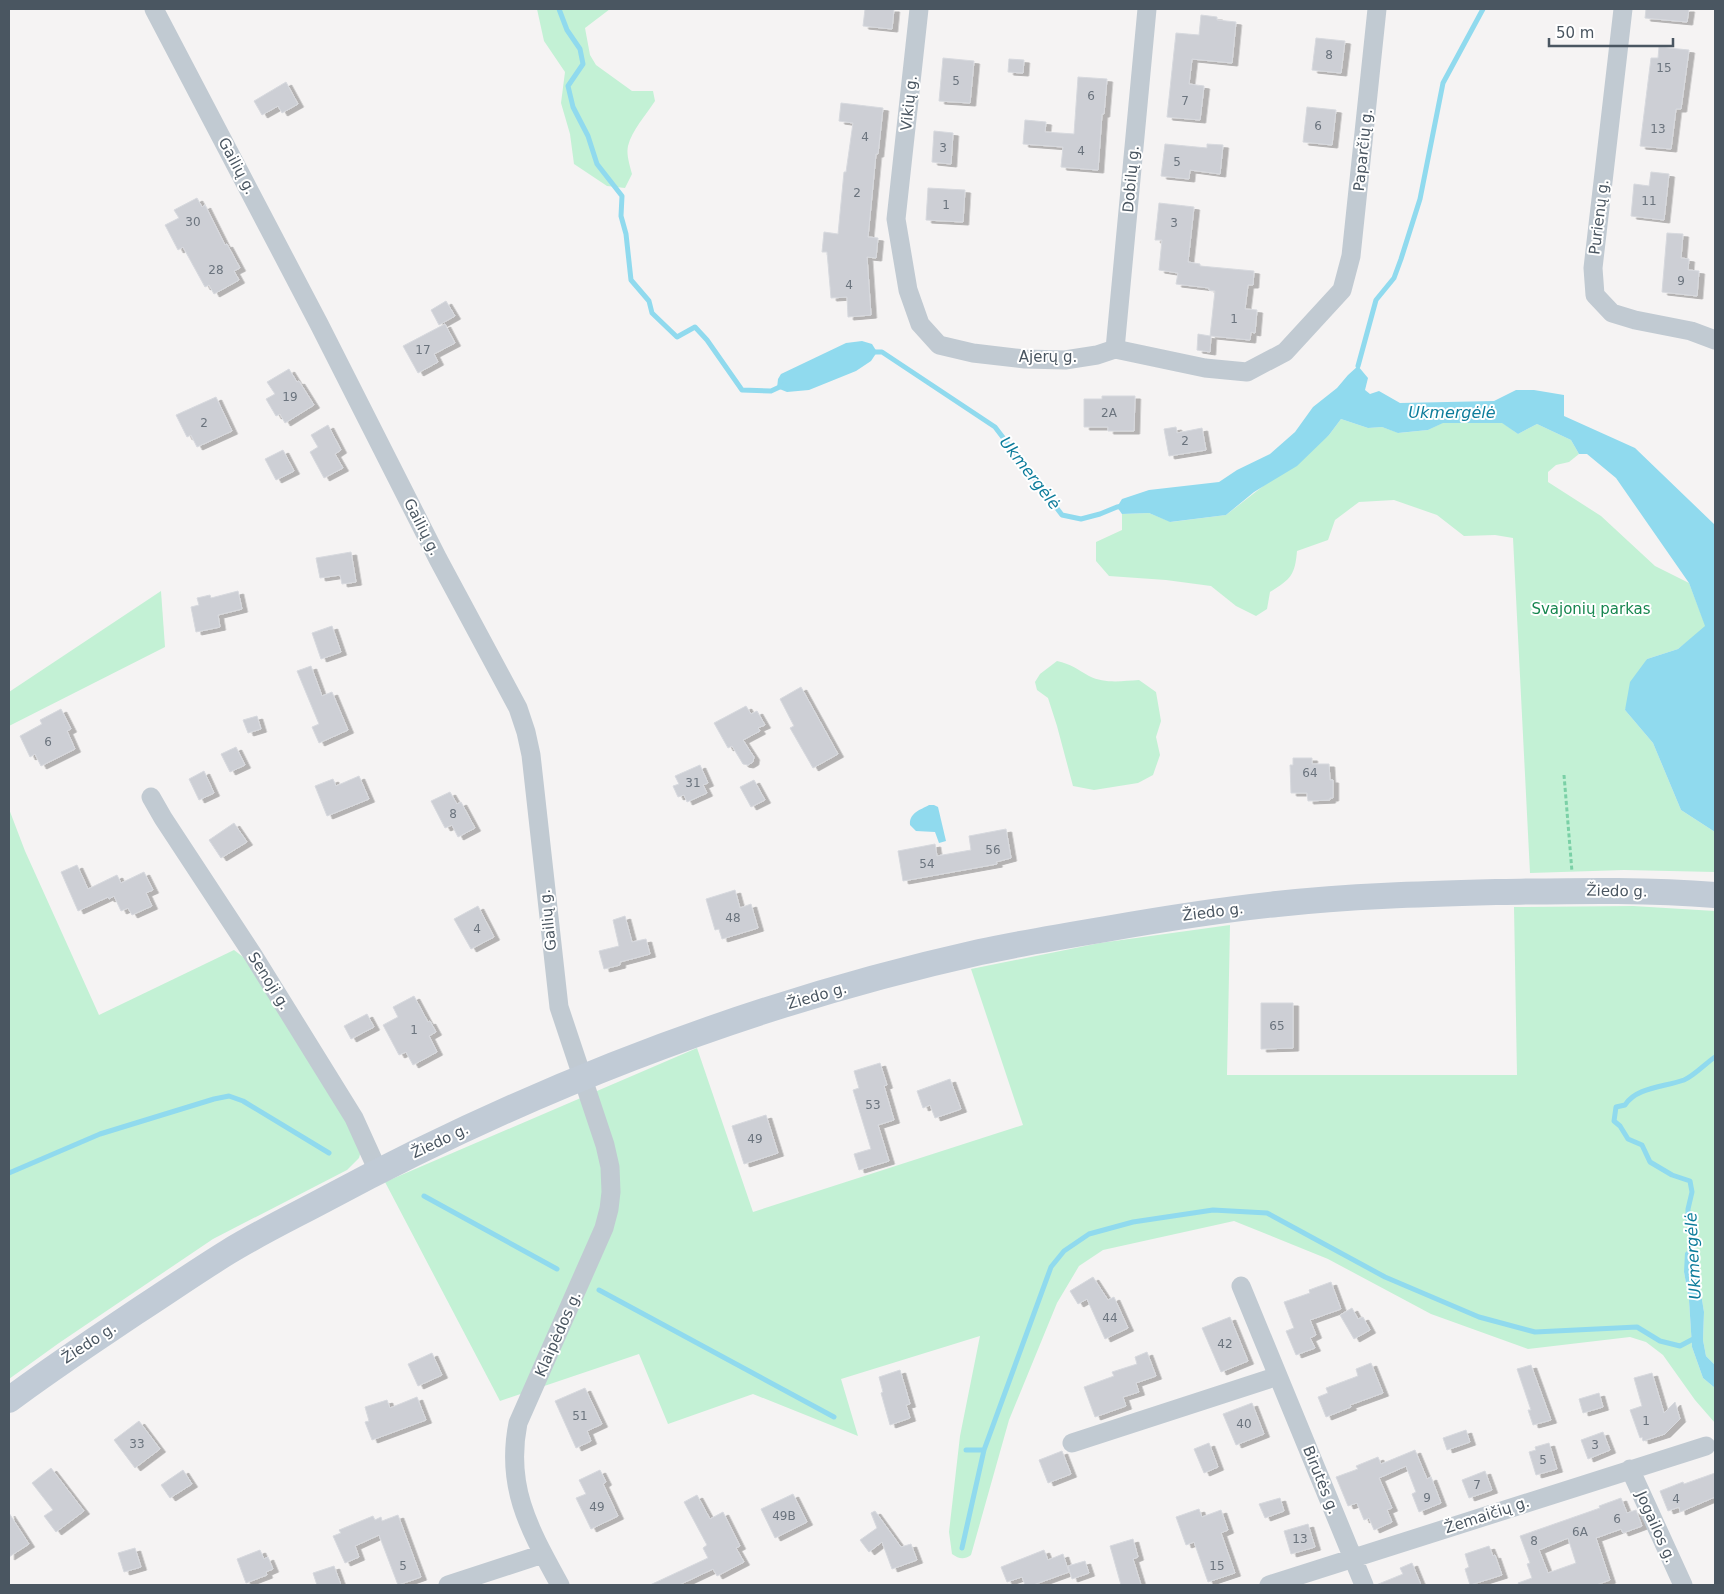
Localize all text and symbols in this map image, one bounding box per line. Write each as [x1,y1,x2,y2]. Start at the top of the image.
scale bar [1549,15,1673,47]
text: 50 m [1556,24,1594,42]
house number: 8 [1325,48,1333,62]
house number: 15 [1656,61,1672,75]
street label: Vikių g. [897,74,921,132]
house number: 5 [952,74,960,88]
house number: 6 [1087,89,1095,103]
house number: 7 [1181,94,1189,108]
street label: Paparčių g. [1350,108,1376,192]
house number: 6 [1314,119,1322,133]
house number: 13 [1650,122,1666,136]
house number: 4 [861,130,869,144]
street label: Gailių g. [215,134,259,198]
house number: 3 [939,141,947,155]
house number: 4 [1077,144,1085,158]
street label: Dobilų g. [1119,145,1143,213]
house number: 5 [1173,155,1181,169]
street label: Purienų g. [1585,178,1613,256]
house number: 2 [853,186,861,200]
house number: 11 [1641,194,1657,208]
house number: 1 [942,198,950,212]
house number: 30 [185,215,201,229]
house number: 3 [1170,216,1178,230]
house number: 28 [208,263,224,277]
house number: 9 [1677,274,1685,288]
house number: 4 [845,278,853,292]
house number: 1 [1230,312,1238,326]
house number: 17 [415,343,431,357]
street label: Ajerų g. [1019,348,1077,366]
house number: 19 [282,390,298,404]
water label: Ukmergėlė [1408,403,1496,422]
house number: 2A [1101,406,1118,420]
house number: 2 [200,416,208,430]
water label: Ukmergėlė [996,433,1064,513]
house number: 2 [1181,434,1189,448]
street label: Gailių g. [400,495,444,559]
park label: Svajonių parkas [1531,600,1651,618]
house number: 6 [44,735,52,749]
house number: 64 [1302,766,1318,780]
house number: 31 [685,776,701,790]
house number: 8 [449,807,457,821]
house number: 56 [985,843,1001,857]
house number: 54 [919,857,935,871]
street label: Žiedo g. [1586,880,1648,901]
street label: Gailių g. [536,888,560,952]
street label: Žiedo g. [1181,898,1245,925]
house number: 48 [725,911,741,925]
house number: 4 [473,922,481,936]
street label: Senoji g. [244,949,294,1013]
street label: Žiedo g. [785,978,849,1013]
house number: 65 [1269,1019,1285,1033]
house number: 1 [410,1023,418,1037]
house number: 53 [865,1098,881,1112]
street label: Žiedo g. [408,1119,472,1162]
house number: 49 [747,1132,763,1146]
water label: Ukmergėlė [1681,1212,1705,1300]
street label: Klaipėdos g. [531,1288,585,1380]
house number: 44 [1102,1311,1118,1325]
street label: Žiedo g. [58,1318,120,1367]
house number: 42 [1217,1337,1233,1351]
house number: 51 [572,1409,588,1423]
house number: 1 [1642,1414,1650,1428]
house number: 40 [1236,1417,1252,1431]
house number: 33 [129,1437,145,1451]
house number: 3 [1591,1438,1599,1452]
street label: Birutės g. [1299,1443,1343,1517]
house number: 5 [1539,1453,1547,1467]
house number: 7 [1473,1478,1481,1492]
street label: Jogailos g. [1632,1487,1680,1566]
house number: 9 [1423,1491,1431,1505]
street label: Žemaičių g. [1442,1492,1532,1537]
house number: 4 [1672,1492,1680,1506]
house number: 49 [589,1500,605,1514]
house number: 49B [772,1509,796,1523]
house number: 6 [1613,1512,1621,1526]
house number: 6A [1572,1525,1589,1539]
house number: 13 [1292,1532,1308,1546]
house number: 8 [1530,1534,1538,1548]
house number: 5 [399,1559,407,1573]
house number: 15 [1209,1559,1225,1573]

